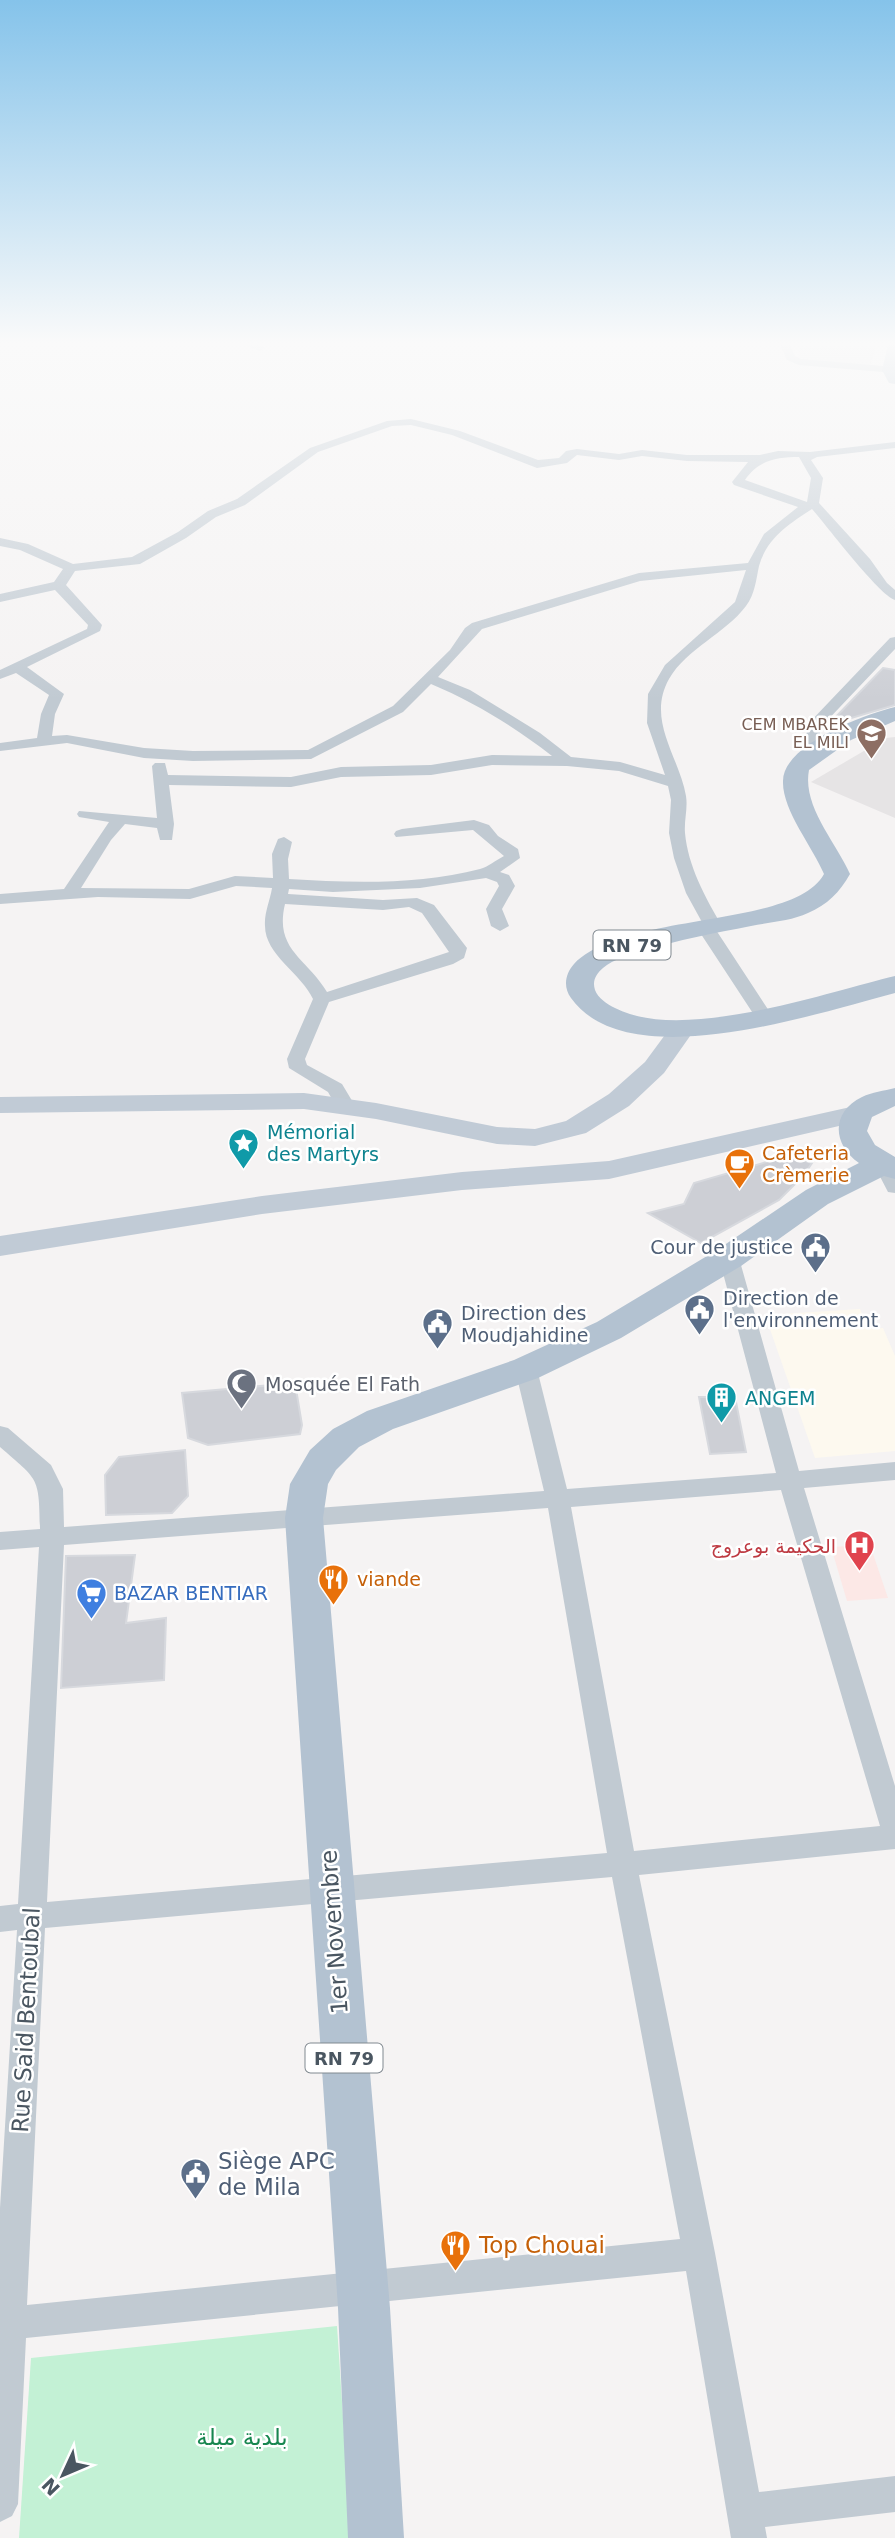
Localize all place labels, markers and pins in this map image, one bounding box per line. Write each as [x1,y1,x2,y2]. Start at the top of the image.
place label: CEM MBAREK EL MILI [741,715,850,752]
school or university icon: CEM MBAREK EL MILI [855,716,889,760]
place label: Mémorial des Martyrs [267,1121,379,1165]
place icon: Mémorial des Martyrs [227,1126,261,1170]
place label: Cafeteria Crèmerie [762,1142,849,1186]
cafe icon: Cafeteria Crèmerie [722,1147,756,1191]
public building icon: Cour de justice [799,1230,833,1274]
place label: Cour de justice [650,1236,793,1258]
place label: Direction de l'environnement [723,1287,878,1331]
public building icon: Direction de l'environnement [683,1292,717,1336]
place label: Direction des Moudjahidine [461,1302,588,1346]
public building icon: Direction des Moudjahidine [421,1307,455,1351]
mosque icon: Mosquée El Fath [225,1367,259,1411]
place label: Mosquée El Fath [265,1373,420,1395]
building icon: ANGEM [705,1381,739,1425]
place label: ANGEM [745,1387,815,1409]
hospital icon: الحكيمة بوعروج [842,1529,876,1573]
place label: الحكيمة بوعروج [711,1535,836,1558]
restaurant icon: viande [317,1562,351,1606]
place label: viande [357,1568,421,1590]
supermarket icon: BAZAR BENTIAR [74,1576,108,1620]
place label: BAZAR BENTIAR [114,1582,268,1604]
place label: Siège APC de Mila [218,2148,335,2200]
public building icon: Siège APC de Mila [178,2157,212,2201]
restaurant icon: Top Chouai [439,2228,473,2272]
place label: Top Chouai [478,2232,605,2258]

